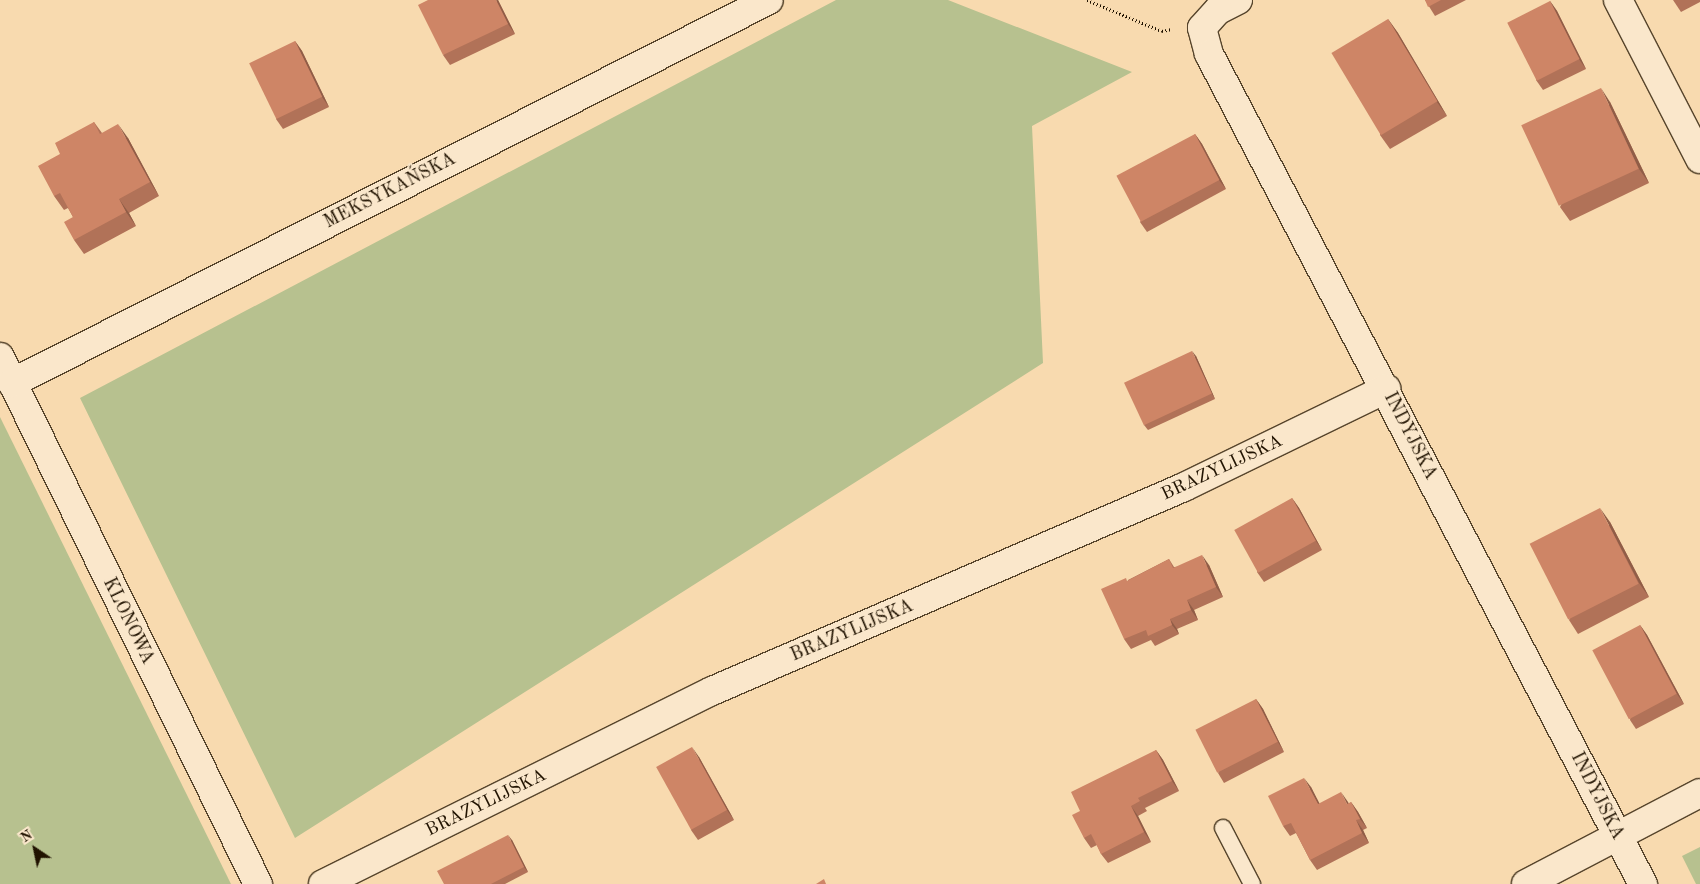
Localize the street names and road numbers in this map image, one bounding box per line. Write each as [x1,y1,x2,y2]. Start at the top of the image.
street label: MEKSYKAŃSKA [320,148,460,234]
street label: INDYJSKA [1379,389,1441,483]
street label: BRAZYLIJSKA [1158,430,1286,506]
street label: KLONOWA [98,574,158,668]
street label: BRAZYLIJSKA [787,595,917,667]
street label: INDYJSKA [1566,749,1628,843]
street label: BRAZYLIJSKA [422,765,550,841]

